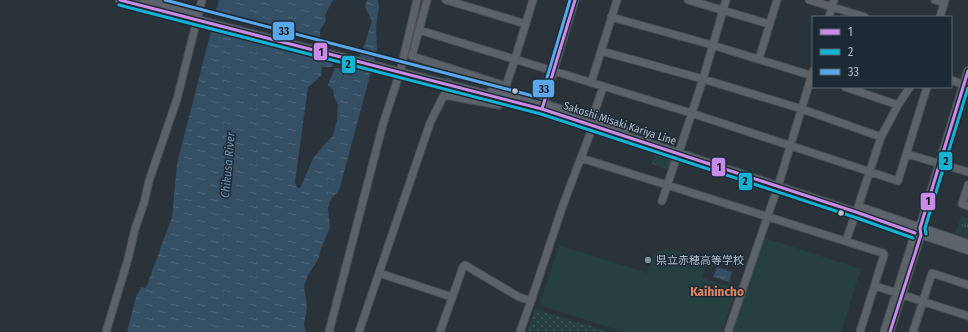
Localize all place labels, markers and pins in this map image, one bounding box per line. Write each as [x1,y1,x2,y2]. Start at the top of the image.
unlabelled marker [510,86,520,96]
unlabelled marker [836,208,846,218]
place label: 県立赤穂高等学校 [656,254,744,267]
marker: 県立赤穂高等学校 [643,255,653,265]

